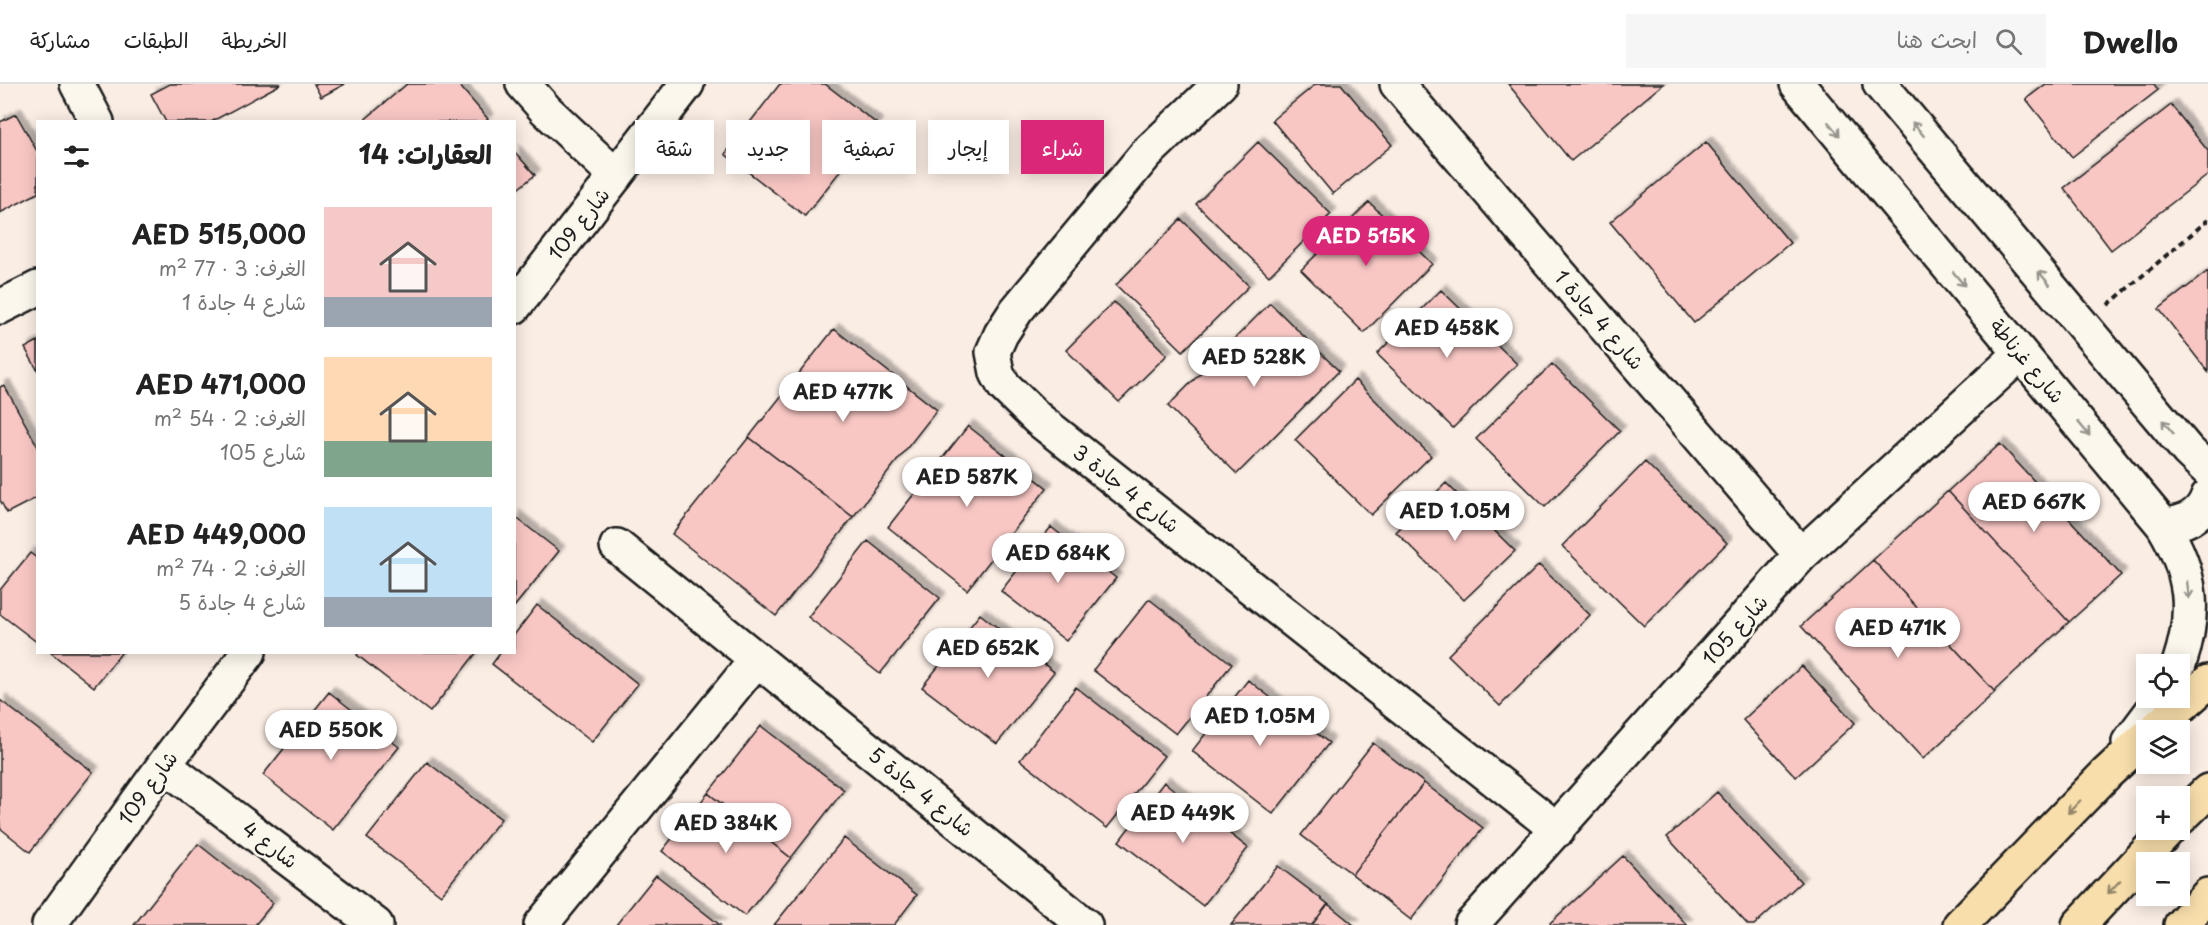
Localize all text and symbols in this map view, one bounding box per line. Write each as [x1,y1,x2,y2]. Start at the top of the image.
search box [1626,14,2046,68]
text: Dwello [2082,20,2178,63]
text: ابحث هنا [1897,22,1977,55]
text: مشاركة [30,23,91,55]
text: الطبقات [124,23,189,55]
text: الخريطة [222,23,287,55]
icon: search [1992,25,2025,58]
chip: شقة [635,120,714,174]
chip: جديد [726,120,810,174]
chip: تصفية [822,120,916,174]
chip: إيجار [928,120,1009,174]
chip: شراء [1021,120,1104,174]
one-way arrow [1827,121,1841,136]
one-way arrow [1911,121,1924,137]
text: العقارات: 14 [359,134,492,173]
icon: filters [60,140,93,173]
street label: شارع 109 [540,181,616,266]
text: AED 515,000 [132,214,306,253]
pin: AED 515K [1304,216,1428,267]
text: AED 515K [1316,220,1416,250]
icon: home [372,231,444,303]
text: الغرف: 3 · 77 m² [159,253,306,283]
street label: شارع 4 جادة 1 [1548,263,1652,376]
one-way arrow [2037,270,2050,286]
one-way arrow [1952,271,1965,287]
text: شارع 4 جادة 1 [182,287,306,317]
pin: AED 458K [1385,308,1509,359]
street label: شارع غرناطة [1983,311,2072,409]
text: AED 458K [1395,312,1499,342]
pin: AED 528K [1192,337,1316,388]
text: AED 528K [1202,341,1306,371]
text: AED 471,000 [136,364,306,403]
pin: AED 477K [781,372,905,423]
text: AED 477K [793,376,893,406]
icon: home [372,381,444,453]
text: الغرف: 2 · 54 m² [154,403,306,433]
one-way arrow [2162,419,2175,435]
one-way arrow [2077,421,2090,437]
text: شارع 105 [220,437,306,467]
street label: شارع 4 جادة 3 [1067,437,1186,539]
pin: AED 587K [905,457,1029,508]
text: AED 587K [916,461,1018,491]
pin: AED 667K [1972,482,2096,533]
text: AED 667K [1982,486,2086,516]
pin: AED 1.05M [1386,491,1524,542]
text: AED 1.05M [1400,495,1511,525]
text: AED 449,000 [127,514,306,553]
icon: home [372,531,444,603]
pin: AED 684K [996,533,1120,584]
text: AED 684K [1006,537,1110,567]
text: الغرف: 2 · 74 m² [156,553,306,583]
one-way arrow [2183,579,2194,599]
text: شارع 4 جادة 5 [178,587,306,617]
street label: شارع 105 [1694,587,1774,671]
pin: AED 471K [1836,608,1960,659]
text: AED 471K [1849,612,1947,642]
pin: AED 652K [926,628,1050,679]
text: AED 652K [937,632,1039,662]
map controls [2136,654,2190,906]
button: locate [2136,654,2190,708]
pin: AED 1.05M [1191,696,1329,747]
text: AED 1.05M [1205,700,1316,730]
pin: AED 550K [269,710,393,761]
text: AED 550K [279,714,383,744]
button: layers [2136,720,2190,774]
street label: شارع 4 جادة 5 [863,739,981,843]
street label: شارع 109 [110,744,184,831]
button: + [2136,786,2190,840]
pin: AED 449K [1121,793,1245,844]
text: AED 449K [1131,797,1235,827]
one-way arrow [2067,800,2082,815]
pin: AED 384K [664,803,788,854]
text: AED 384K [674,807,778,837]
street label: شارع 4 [236,813,305,875]
button: − [2136,852,2190,906]
one-way arrow [2106,880,2121,895]

